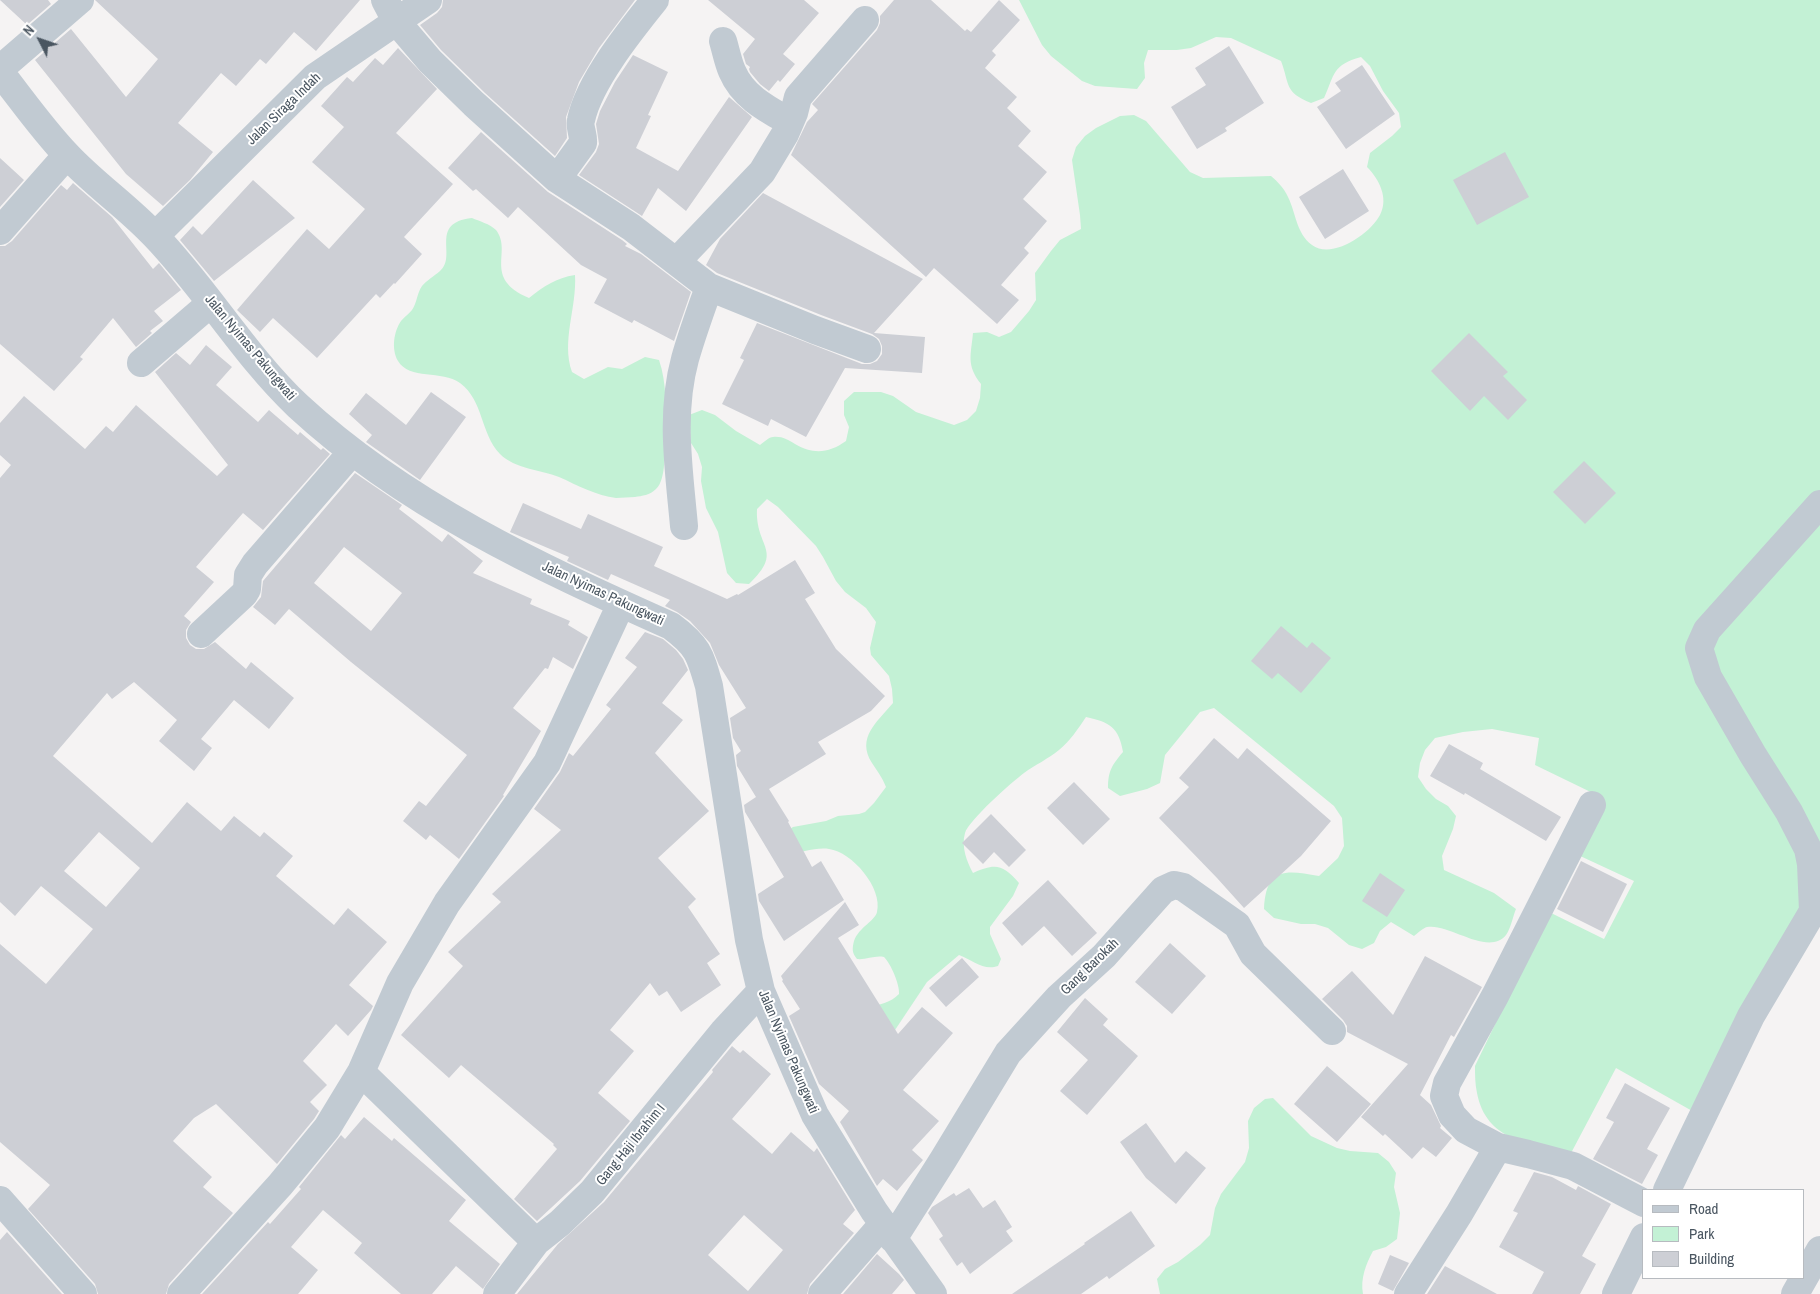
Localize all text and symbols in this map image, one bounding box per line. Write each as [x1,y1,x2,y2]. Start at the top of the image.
north arrow [15,15,65,65]
text: N [19,21,38,39]
street label: Jalan Siraga Indah [244,69,324,149]
street label: Jalan Nyimas Pakungwati [201,292,299,404]
street label: Jalan Nyimas Pakungwati [539,558,667,630]
street label: Gang Barokah [1058,935,1122,999]
street label: Jalan Nyimas Pakungwati [754,988,822,1116]
street label: Gang Haji Ibrahim I [593,1101,669,1189]
legend [1642,1189,1805,1279]
text: Road [1689,1198,1718,1219]
text: Park [1689,1223,1714,1244]
text: Building [1689,1248,1734,1269]

